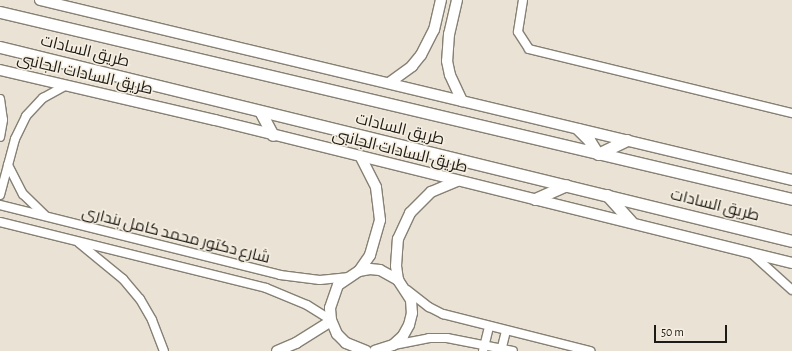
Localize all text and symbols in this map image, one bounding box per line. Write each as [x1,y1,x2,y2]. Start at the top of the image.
street label: طريق السادات [39,31,131,71]
street label: طريق السادات الجانبى [15,49,155,99]
street label: طريق السادات [354,109,446,149]
street label: طريق السادات الجانبى [330,125,470,177]
street label: طريق السادات [669,185,761,225]
street label: شارع دكتور محمد كامل بندارى [80,202,272,268]
scale bar [656,317,729,343]
text: 50 m [661,326,684,338]

